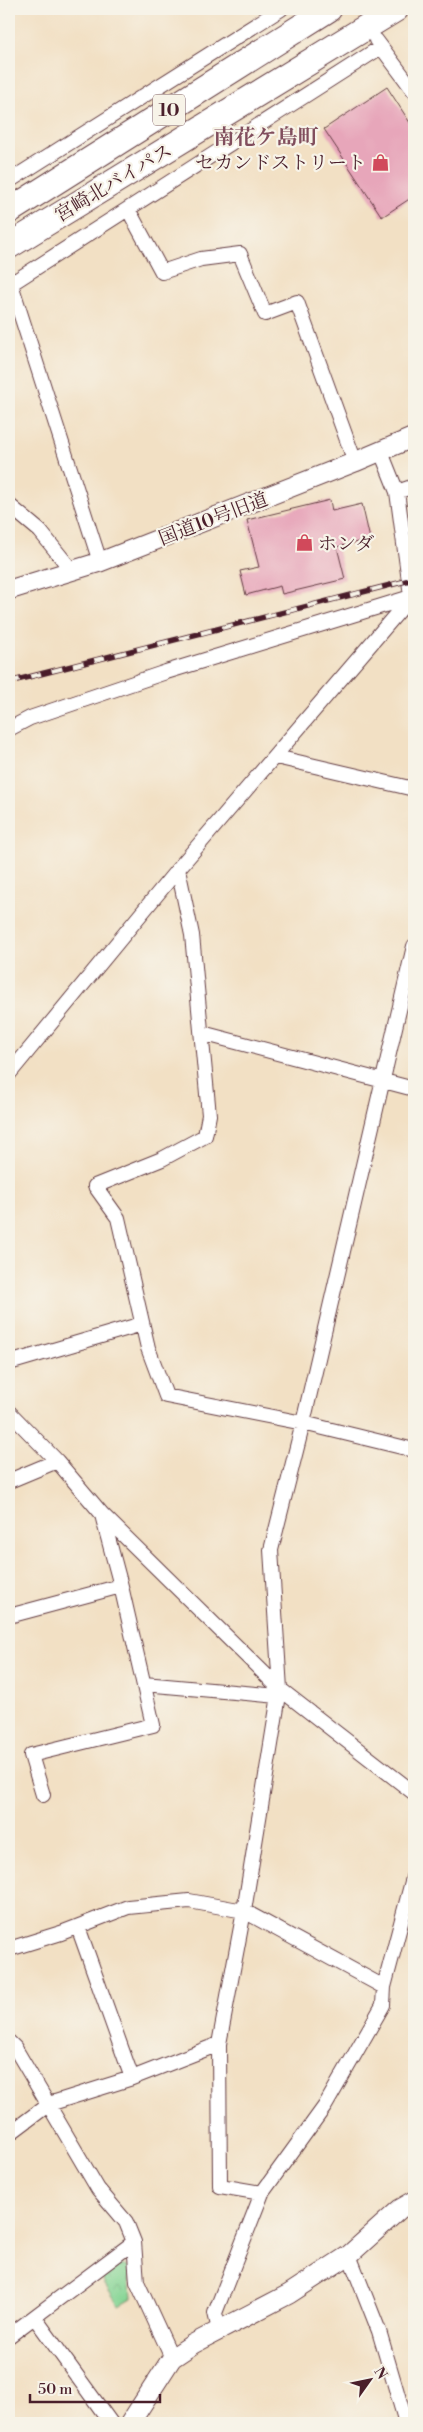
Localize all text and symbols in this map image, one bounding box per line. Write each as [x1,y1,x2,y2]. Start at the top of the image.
road number: 10 [153,94,185,126]
district label: 南花ケ島町 [214,125,319,151]
street label: 宮崎北バイパス [50,138,177,227]
place label: セカンドストリート [195,151,366,175]
shop icon: セカンドストリート [370,152,390,172]
street label: 国道10号旧道 [155,487,271,551]
place label: ホンダ [318,532,374,556]
shop icon: ホンダ [294,533,314,553]
north arrow [346,2354,396,2404]
text: N [369,2364,391,2383]
scale bar [30,2372,160,2404]
text: 50 m [38,2380,72,2399]

